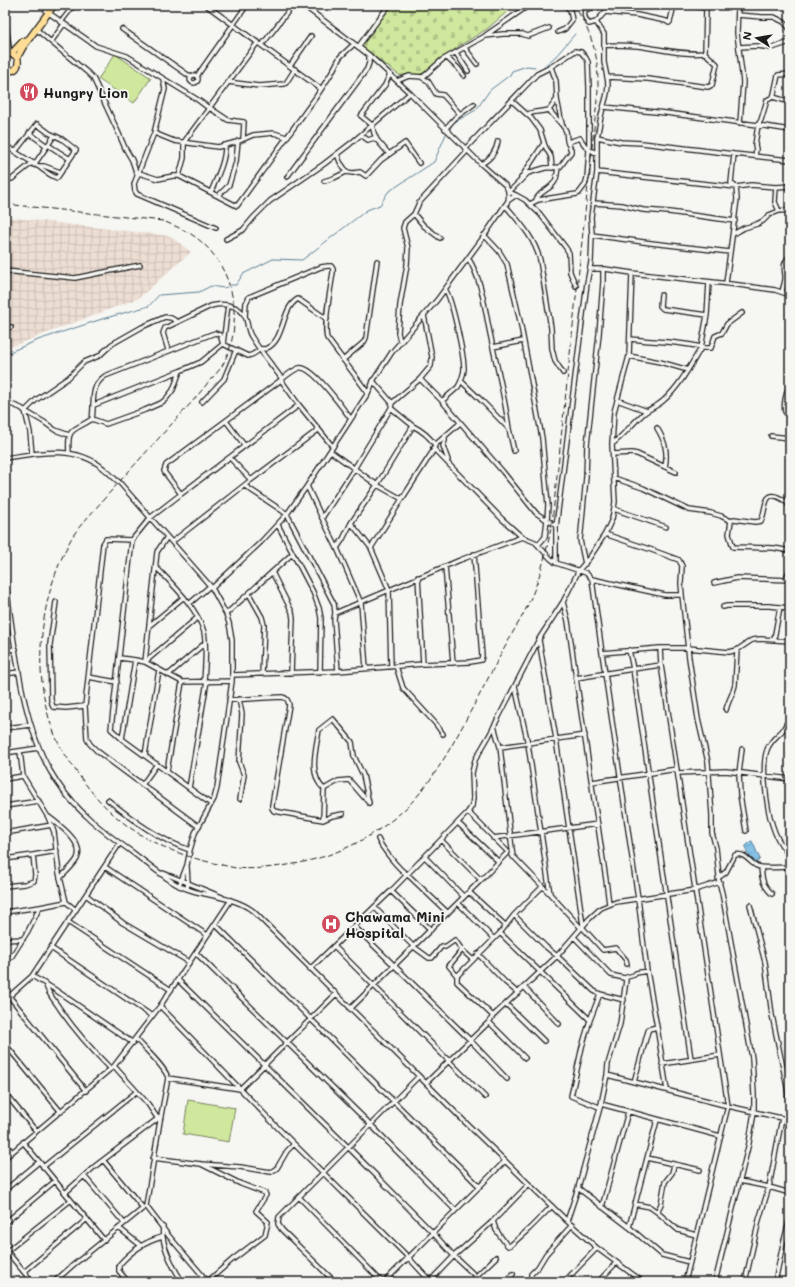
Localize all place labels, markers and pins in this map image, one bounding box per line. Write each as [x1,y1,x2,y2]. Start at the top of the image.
restaurant icon: Hungry Lion [18,81,40,103]
place label: Hungry Lion [43,83,128,102]
place label: Chawama Mini Hospital [345,907,445,942]
hospital icon: Chawama Mini Hospital [320,913,342,935]

